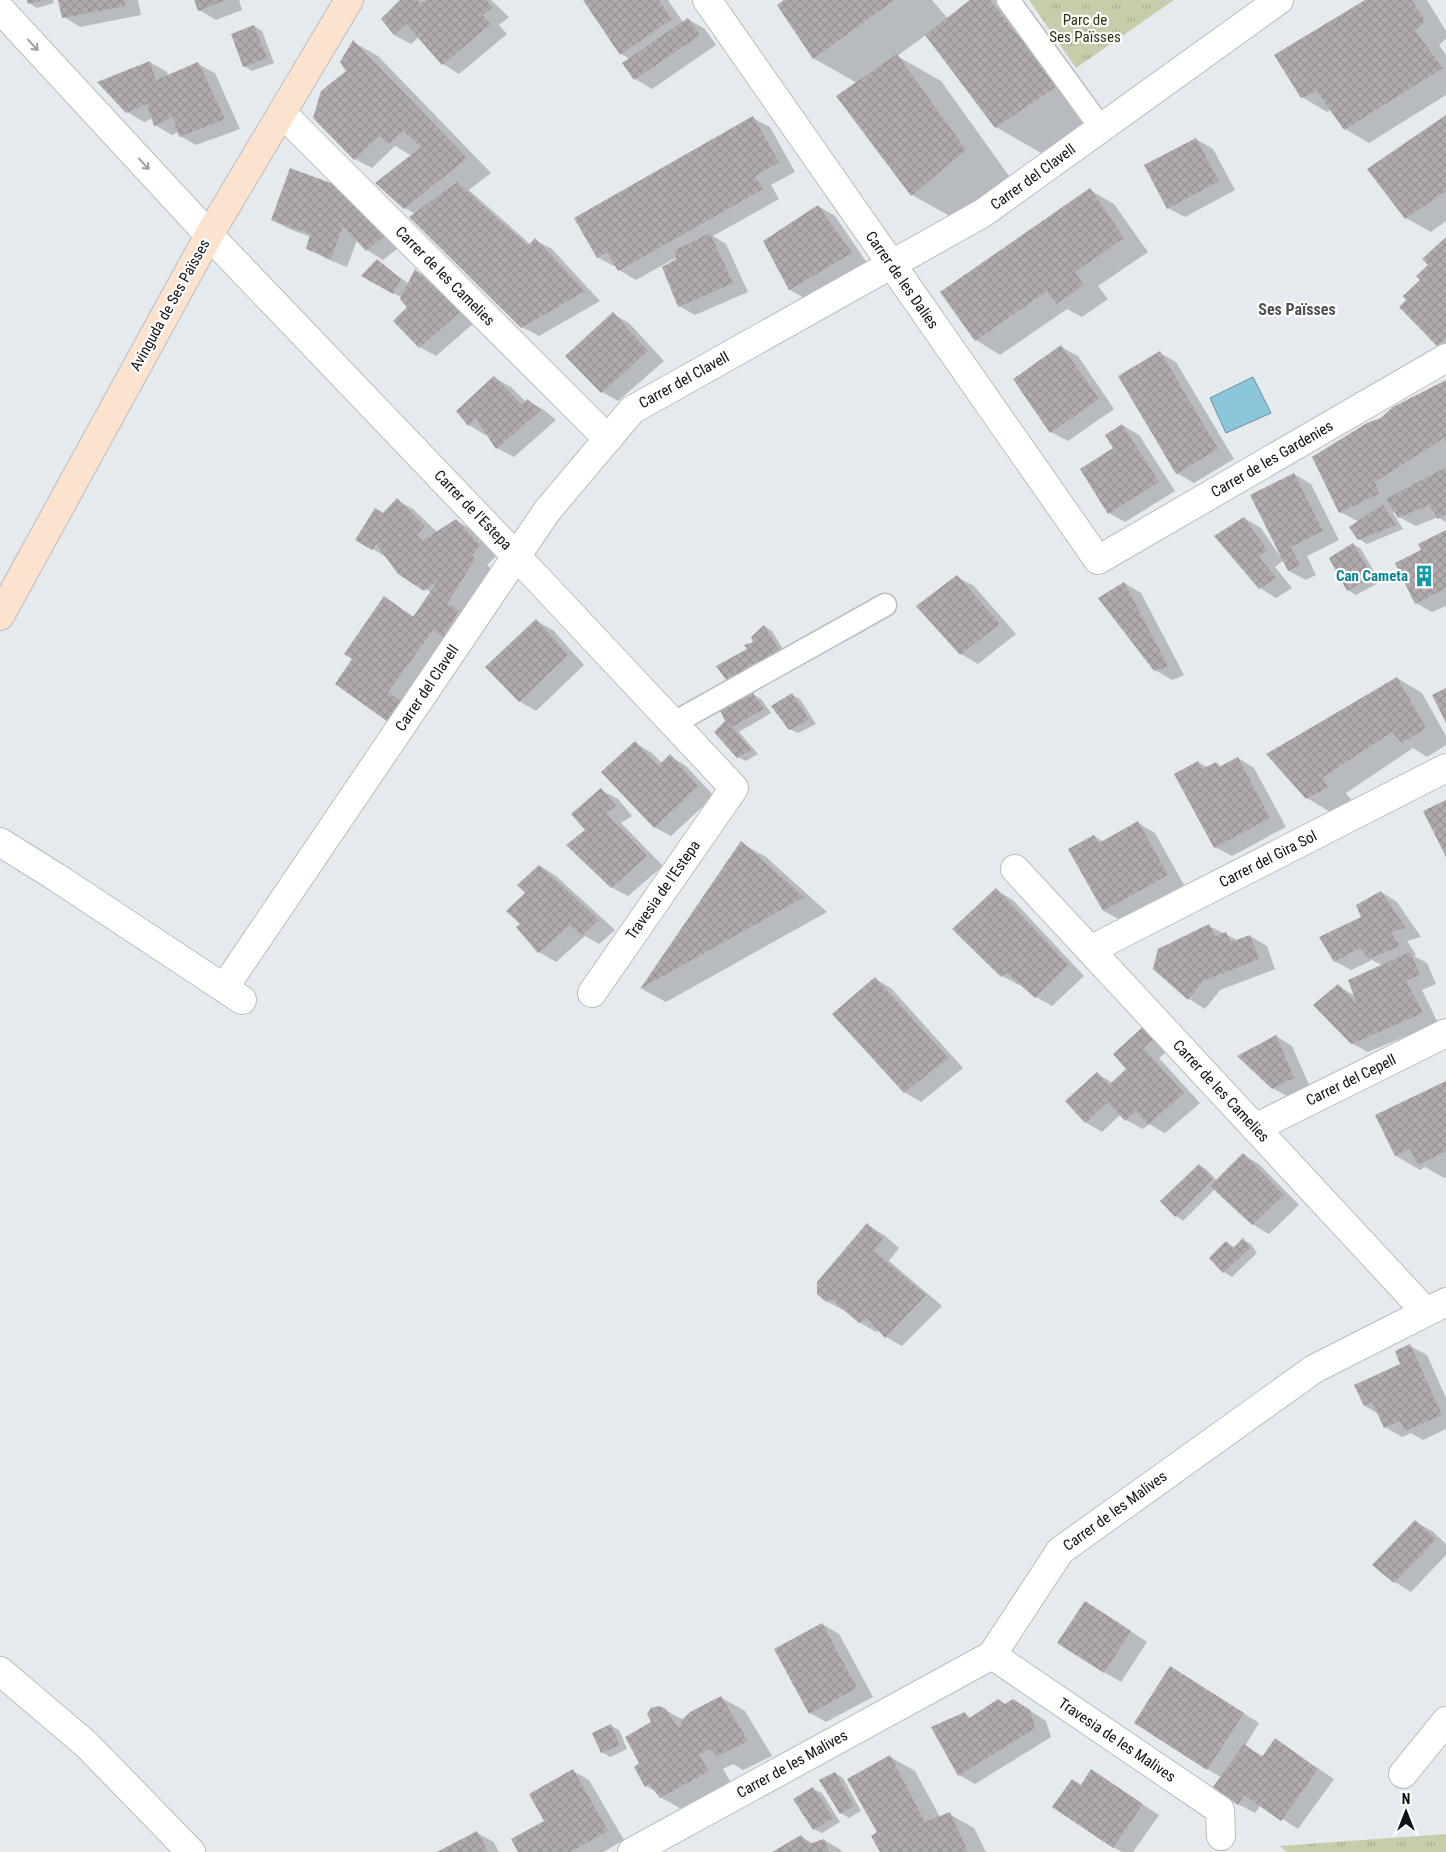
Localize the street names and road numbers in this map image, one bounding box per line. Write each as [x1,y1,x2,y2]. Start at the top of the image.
street label: Carrer del Clavell [987,140,1079,214]
street label: Carrer de les Camelies [392,223,499,330]
street label: Carrer de les Dalies [862,228,942,332]
street label: Avinguda de Ses Païsses [126,236,214,374]
street label: Carrer del Clavell [636,348,732,412]
street label: Carrer de les Gardenies [1208,417,1336,501]
street label: Carrer de l'Estepa [430,466,516,554]
street label: Carrer del Clavell [391,641,463,735]
street label: Carrer del Gira Sol [1216,827,1320,891]
street label: Travesia de l'Estepa [622,837,704,943]
street label: Carrer de les Camelies [1169,1036,1273,1146]
street label: Carrer del Cepell [1303,1050,1399,1110]
street label: Carrer de les Malives [1060,1467,1171,1555]
street label: Travesia de les Malives [1055,1694,1179,1786]
street label: Carrer de les Malives [733,1726,851,1802]

